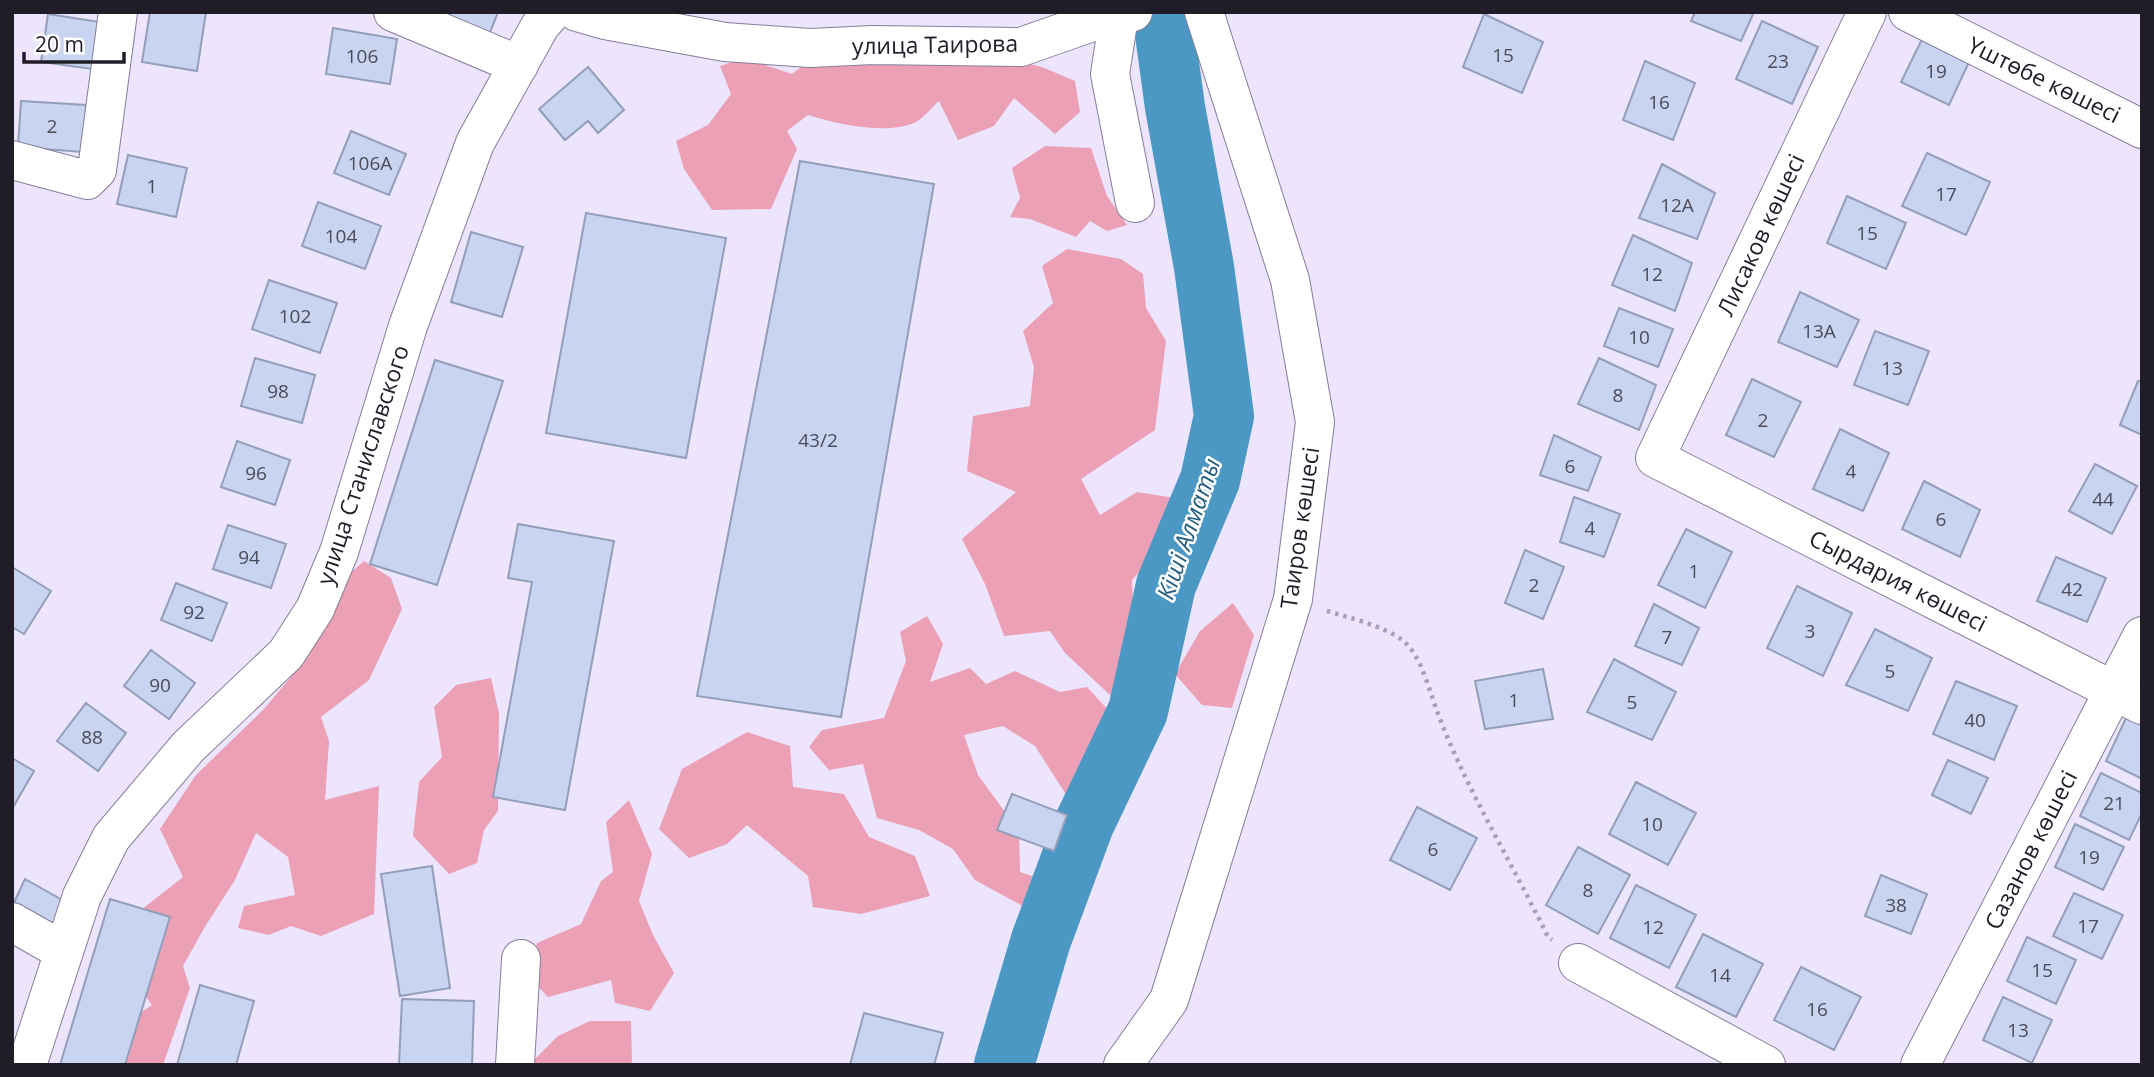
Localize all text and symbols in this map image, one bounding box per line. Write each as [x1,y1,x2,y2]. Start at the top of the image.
scale bar [24,21,124,65]
street label: улица Таирова [851,27,1018,61]
street label: Үштөбе көшесі [1963,28,2126,130]
text: 20 m [35,30,84,58]
house number: 15 [1492,42,1514,68]
house number: 106 [346,43,378,69]
house number: 23 [1767,48,1789,74]
house number: 19 [1925,58,1947,84]
house number: 16 [1648,89,1670,115]
house number: 2 [47,113,57,139]
street label: Лисаков көшесі [1709,148,1812,321]
house number: 106А [348,150,392,176]
house number: 1 [147,173,157,199]
house number: 17 [1935,181,1957,207]
house number: 12А [1660,192,1694,218]
house number: 15 [1856,220,1878,246]
house number: 104 [325,223,357,249]
house number: 12 [1641,261,1663,287]
house number: 102 [279,303,311,329]
house number: 13А [1802,318,1836,344]
house number: 10 [1628,324,1650,350]
street label: улица Станиславского [308,341,416,589]
house number: 13 [1881,355,1903,381]
house number: 98 [267,378,289,404]
house number: 8 [1613,382,1623,408]
house number: 2 [1758,407,1768,433]
house number: 43/2 [798,427,838,453]
street label: Таиров көшесі [1272,445,1326,611]
water label: Кіші Алматы [1148,453,1227,604]
house number: 6 [1565,453,1575,479]
house number: 4 [1846,458,1857,484]
house number: 96 [245,460,267,486]
house number: 44 [2092,486,2114,512]
house number: 6 [1936,506,1946,532]
house number: 4 [1585,515,1596,541]
street label: Сырдария көшесі [1804,521,1993,639]
house number: 94 [238,544,260,570]
house number: 1 [1689,558,1699,584]
house number: 2 [1529,572,1539,598]
house number: 42 [2061,576,2083,602]
house number: 92 [183,599,205,625]
house number: 3 [1805,618,1815,644]
house number: 7 [1662,624,1672,650]
house number: 5 [1885,658,1895,684]
house number: 90 [149,672,171,698]
house number: 1 [1509,687,1519,713]
house number: 5 [1627,689,1637,715]
house number: 40 [1964,707,1986,733]
house number: 88 [81,724,103,750]
street label: Сазанов көшесі [1976,764,2084,935]
house number: 21 [2103,790,2125,816]
house number: 10 [1641,811,1663,837]
house number: 6 [1428,836,1438,862]
house number: 19 [2078,844,2100,870]
house number: 8 [1583,877,1593,903]
house number: 38 [1885,892,1907,918]
house number: 17 [2077,913,2099,939]
house number: 12 [1642,914,1664,940]
house number: 15 [2031,957,2053,983]
house number: 14 [1709,962,1731,988]
house number: 16 [1806,996,1828,1022]
house number: 13 [2007,1017,2029,1043]

